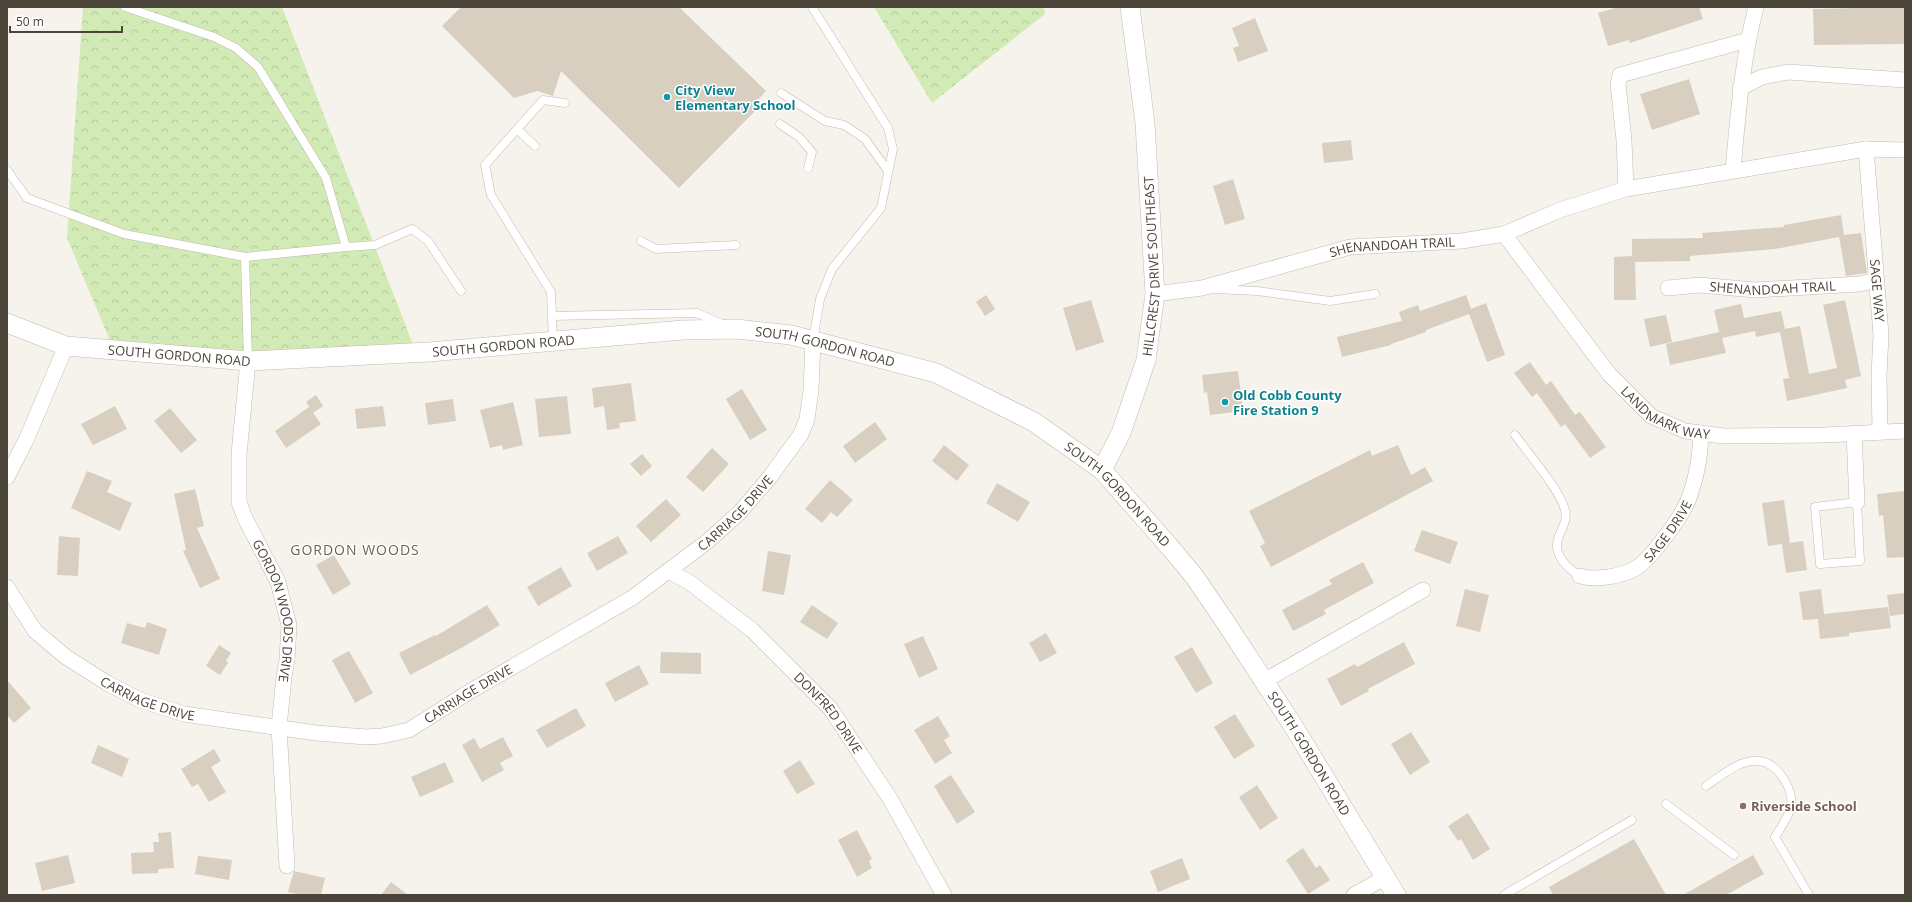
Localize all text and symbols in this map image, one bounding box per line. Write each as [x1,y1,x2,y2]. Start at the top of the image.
scale bar [10,8,122,34]
text: 50 m [16,13,44,30]
place label: City View Elementary School [675,81,796,114]
marker: City View Elementary School [662,92,672,102]
street label: HILLCREST DRIVE SOUTHEAST [1138,175,1164,357]
street label: SHENANDOAH TRAIL [1327,232,1456,261]
street label: SAGE WAY [1866,258,1889,323]
street label: SHENANDOAH TRAIL [1709,276,1836,299]
street label: SOUTH GORDON ROAD [754,322,897,371]
street label: SOUTH GORDON ROAD [431,330,576,361]
street label: SOUTH GORDON ROAD [107,340,251,370]
street label: LANDMARK WAY [1617,382,1712,443]
place label: Old Cobb County Fire Station 9 [1233,386,1342,419]
marker: Old Cobb County Fire Station 9 [1220,397,1230,407]
street label: SOUTH GORDON ROAD [1061,437,1174,551]
street label: CARRIAGE DRIVE [694,471,777,555]
street label: SAGE DRIVE [1640,497,1696,566]
street label: GORDON WOODS DRIVE [249,536,298,683]
district label: GORDON WOODS [290,540,420,559]
street label: CARRIAGE DRIVE [420,660,516,727]
street label: DONFRED DRIVE [790,668,867,757]
street label: CARRIAGE DRIVE [97,672,196,724]
street label: SOUTH GORDON ROAD [1264,688,1355,819]
place label: Riverside School [1751,797,1857,815]
marker: Riverside School [1738,801,1748,811]

